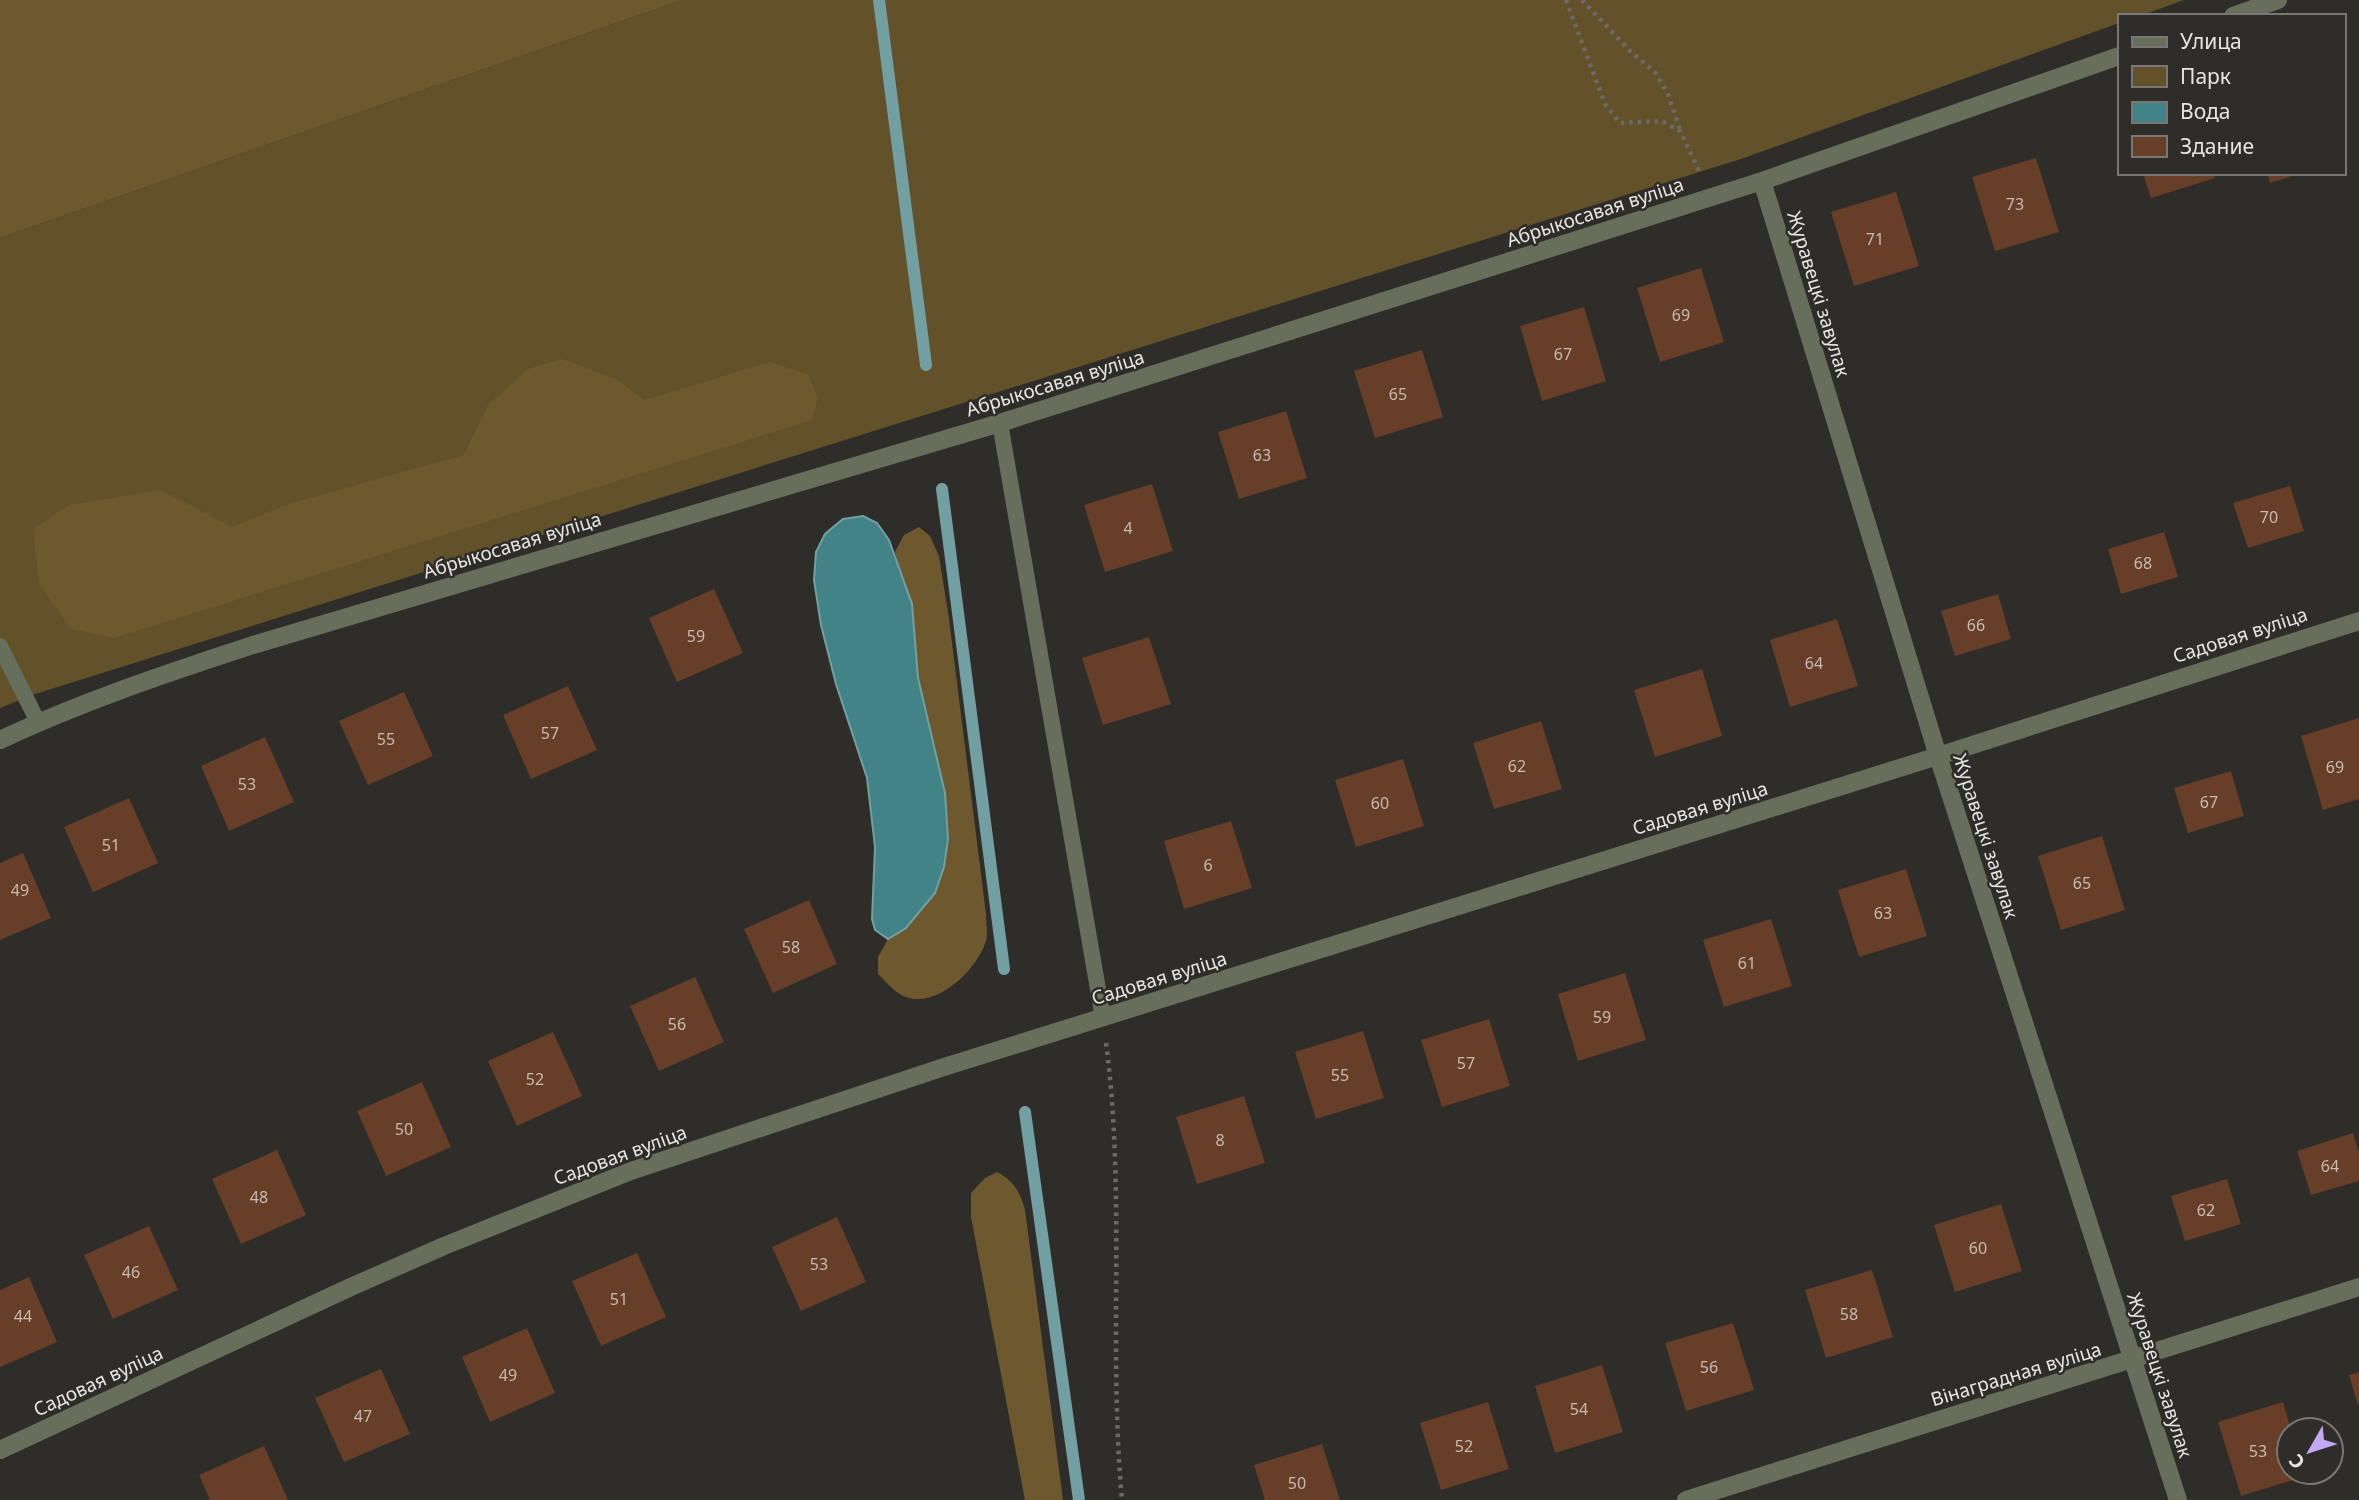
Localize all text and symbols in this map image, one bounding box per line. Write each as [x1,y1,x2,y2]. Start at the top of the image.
legend [2118,14,2345,175]
text: Улица [2180,27,2242,55]
text: Парк [2180,62,2231,90]
text: Вода [2180,97,2230,125]
text: Здание [2180,132,2254,160]
street label: Абрыкосавая вуліца [1503,171,1687,253]
house number: 73 [2006,193,2024,215]
street label: Журавецкі завулак [1781,208,1857,380]
house number: 71 [1866,228,1884,250]
house number: 69 [1672,304,1690,326]
house number: 67 [1554,343,1572,365]
street label: Абрыкосавая вуліца [963,344,1147,422]
house number: 65 [1389,383,1407,405]
house number: 63 [1253,444,1271,466]
street label: Абрыкосавая вуліца [420,506,604,584]
house number: 70 [2260,506,2278,528]
house number: 4 [1123,517,1133,539]
house number: 68 [2134,552,2152,574]
street label: Садовая вуліца [2169,601,2311,669]
house number: 66 [1967,614,1985,636]
house number: 59 [687,625,705,647]
house number: 64 [1805,652,1823,674]
house number: 57 [541,722,559,744]
house number: 55 [377,728,395,750]
street label: Журавецкі завулак [1947,750,2025,922]
house number: 62 [1508,755,1526,777]
house number: 69 [2326,756,2344,778]
house number: 53 [238,773,256,795]
street label: Садовая вуліца [1629,775,1771,841]
house number: 67 [2200,791,2218,813]
house number: 60 [1371,792,1389,814]
house number: 51 [102,834,120,856]
house number: 6 [1203,854,1213,876]
house number: 65 [2073,872,2091,894]
house number: 49 [11,879,29,901]
house number: 63 [1874,902,1892,924]
house number: 58 [782,936,800,958]
street label: Садовая вуліца [1088,945,1230,1011]
house number: 61 [1738,952,1756,974]
house number: 59 [1593,1006,1611,1028]
house number: 56 [668,1013,686,1035]
house number: 57 [1457,1052,1475,1074]
house number: 55 [1331,1064,1349,1086]
house number: 52 [526,1068,544,1090]
house number: 50 [395,1118,413,1140]
street label: Садовая вуліца [550,1119,690,1191]
house number: 8 [1215,1129,1225,1151]
house number: 64 [2321,1155,2339,1177]
house number: 48 [250,1186,268,1208]
house number: 62 [2197,1199,2215,1221]
house number: 60 [1969,1237,1987,1259]
house number: 53 [810,1253,828,1275]
house number: 46 [122,1261,140,1283]
house number: 51 [610,1288,628,1310]
street label: Журавецкі завулак [2121,1289,2199,1461]
house number: 58 [1840,1303,1858,1325]
house number: 44 [14,1305,32,1327]
street label: Вінаградная вуліца [1928,1336,2104,1412]
street label: Садовая вуліца [29,1340,167,1422]
house number: 56 [1700,1356,1718,1378]
house number: 49 [499,1364,517,1386]
house number: 54 [1570,1398,1588,1420]
house number: 47 [354,1405,372,1427]
north arrow [2275,1416,2345,1486]
house number: 52 [1455,1435,1473,1457]
house number: 53 [2249,1440,2267,1462]
text: С [2283,1449,2311,1475]
house number: 50 [1288,1472,1306,1494]

